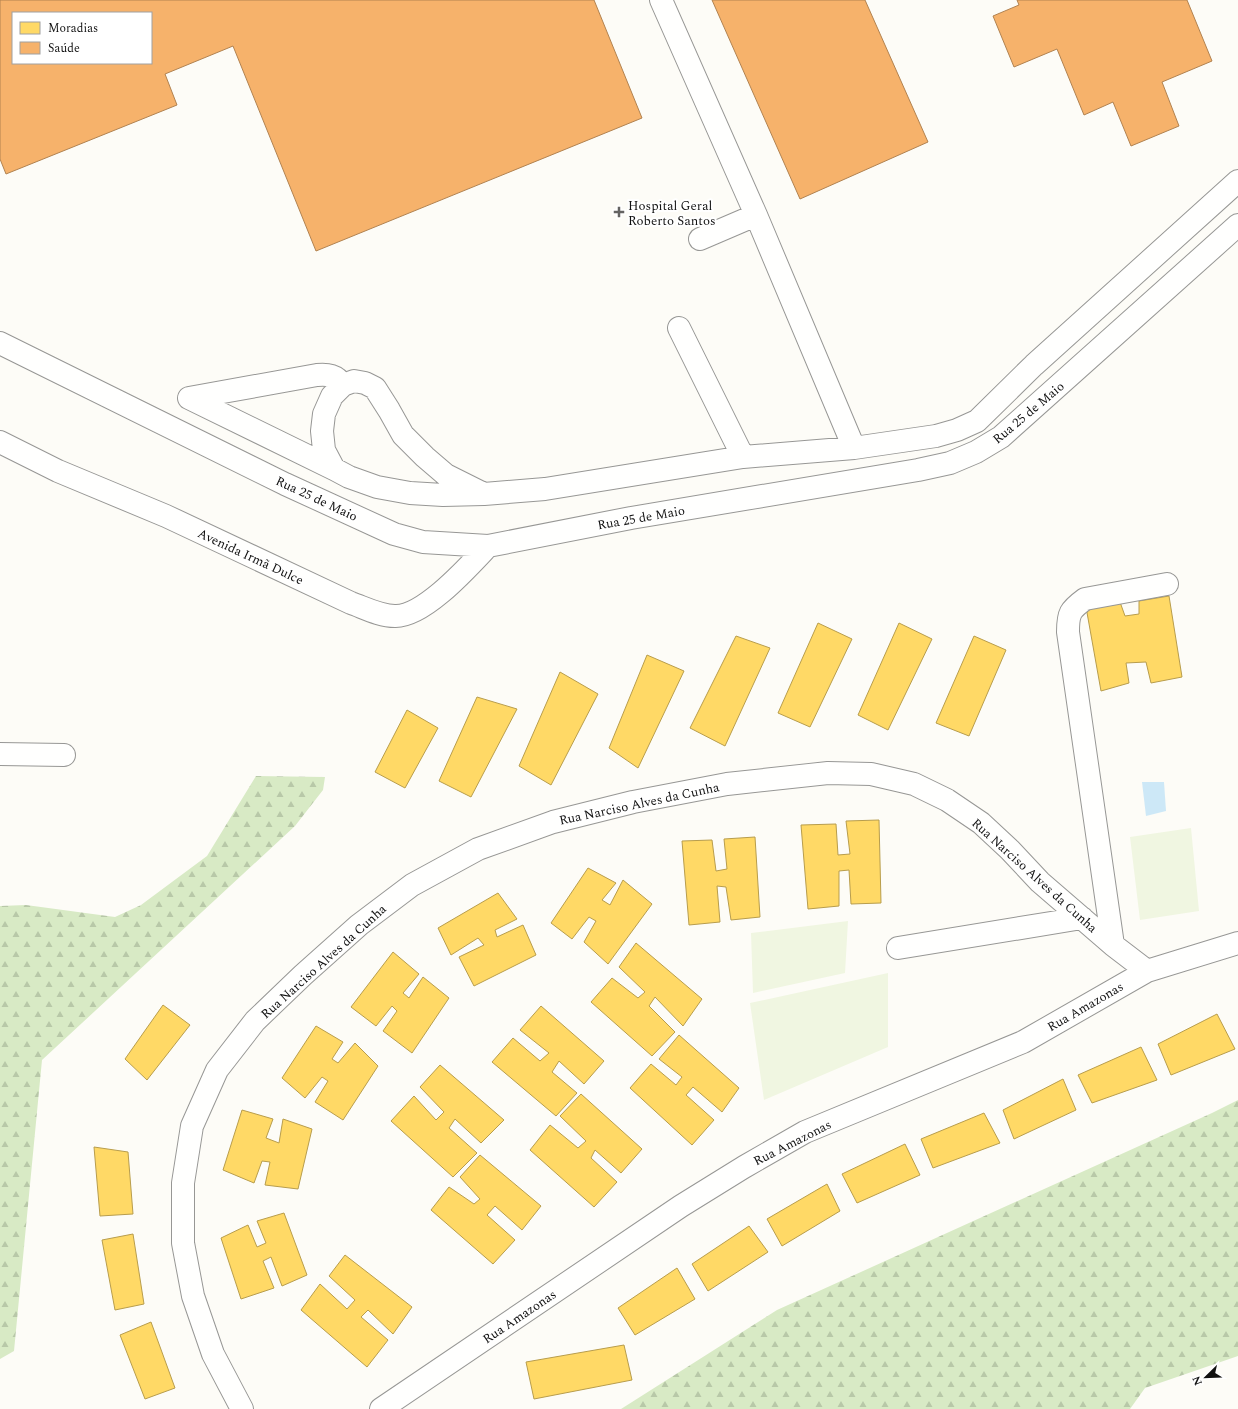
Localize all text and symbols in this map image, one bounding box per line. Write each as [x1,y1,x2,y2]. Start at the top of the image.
legend [12,12,152,64]
text: Moradias [48,19,98,38]
text: Saúde [48,39,80,58]
place label: Hospital Geral Roberto Santos [628,196,716,231]
marker: Hospital Geral Roberto Santos [613,206,625,218]
street label: Rua 25 de Maio [988,377,1069,449]
street label: Rua 25 de Maio [272,471,361,527]
street label: Rua 25 de Maio [596,500,686,536]
street label: Avenida Irmã Dulce [194,524,307,590]
street label: Rua Narciso Alves da Cunha [557,777,722,831]
street label: Rua Narciso Alves da Cunha [967,814,1102,938]
street label: Rua Narciso Alves da Cunha [256,899,392,1024]
street label: Rua Amazonas [1044,977,1127,1037]
street label: Rua Amazonas [750,1115,835,1171]
street label: Rua Amazonas [479,1285,560,1349]
north arrow [1186,1357,1226,1397]
text: N [1188,1373,1207,1388]

